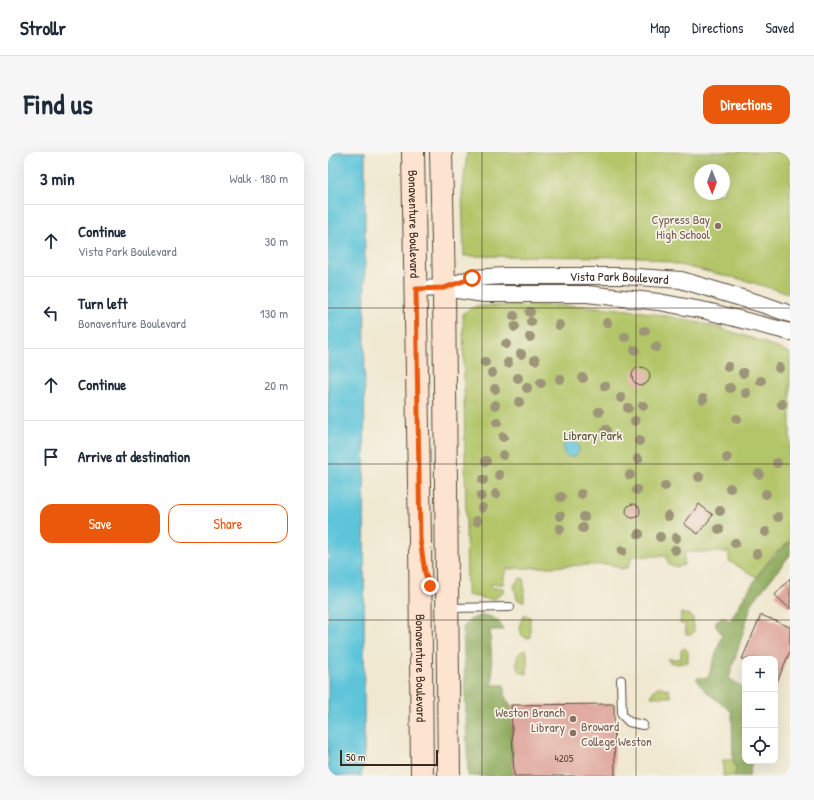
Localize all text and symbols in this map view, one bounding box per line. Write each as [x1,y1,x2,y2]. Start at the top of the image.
text: Strollr [20,15,66,41]
text: Map [650,18,670,37]
text: Directions [692,18,743,37]
text: Saved [765,18,794,37]
text: Find us [24,85,93,123]
button: Directions [703,85,790,124]
north arrow [694,164,730,200]
text: 3 min [40,167,75,190]
text: Walk · 180 m [229,169,288,187]
street label: Bonaventure Boulevard [404,170,424,278]
place label: Cypress Bay High School [651,210,711,243]
text: Continue [78,221,126,242]
marker: Cypress Bay High School [713,221,723,231]
icon: ahead [40,230,62,252]
text: 30 m [265,232,288,250]
text: Vista Park Boulevard [78,242,177,260]
street label: Vista Park Boulevard [570,267,669,288]
route start [463,269,481,287]
text: Turn left [78,293,128,314]
icon: left [40,302,62,324]
text: 130 m [260,304,288,322]
text: Bonaventure Boulevard [78,314,186,332]
icon: ahead [40,374,62,396]
text: Continue [78,374,126,395]
text: 20 m [264,376,288,394]
park label: Library Park [564,426,623,444]
icon: arrive [40,446,62,468]
text: Arrive at destination [78,446,190,467]
button: Save [40,504,160,543]
button: Share [168,504,288,543]
route end [421,577,439,595]
street label: Bonaventure Boulevard [412,614,431,722]
map controls [742,656,778,764]
button: + [742,656,778,692]
button: − [742,692,778,728]
place label: Weston Branch Library [495,703,566,736]
marker: Weston Branch Library [568,714,578,724]
place label: Broward College Weston [581,717,652,750]
marker: Broward College Weston [568,728,578,738]
button: locate [742,728,778,764]
scale bar [340,748,438,767]
text: 50 m [346,750,366,764]
house number: 4205 [555,751,574,765]

